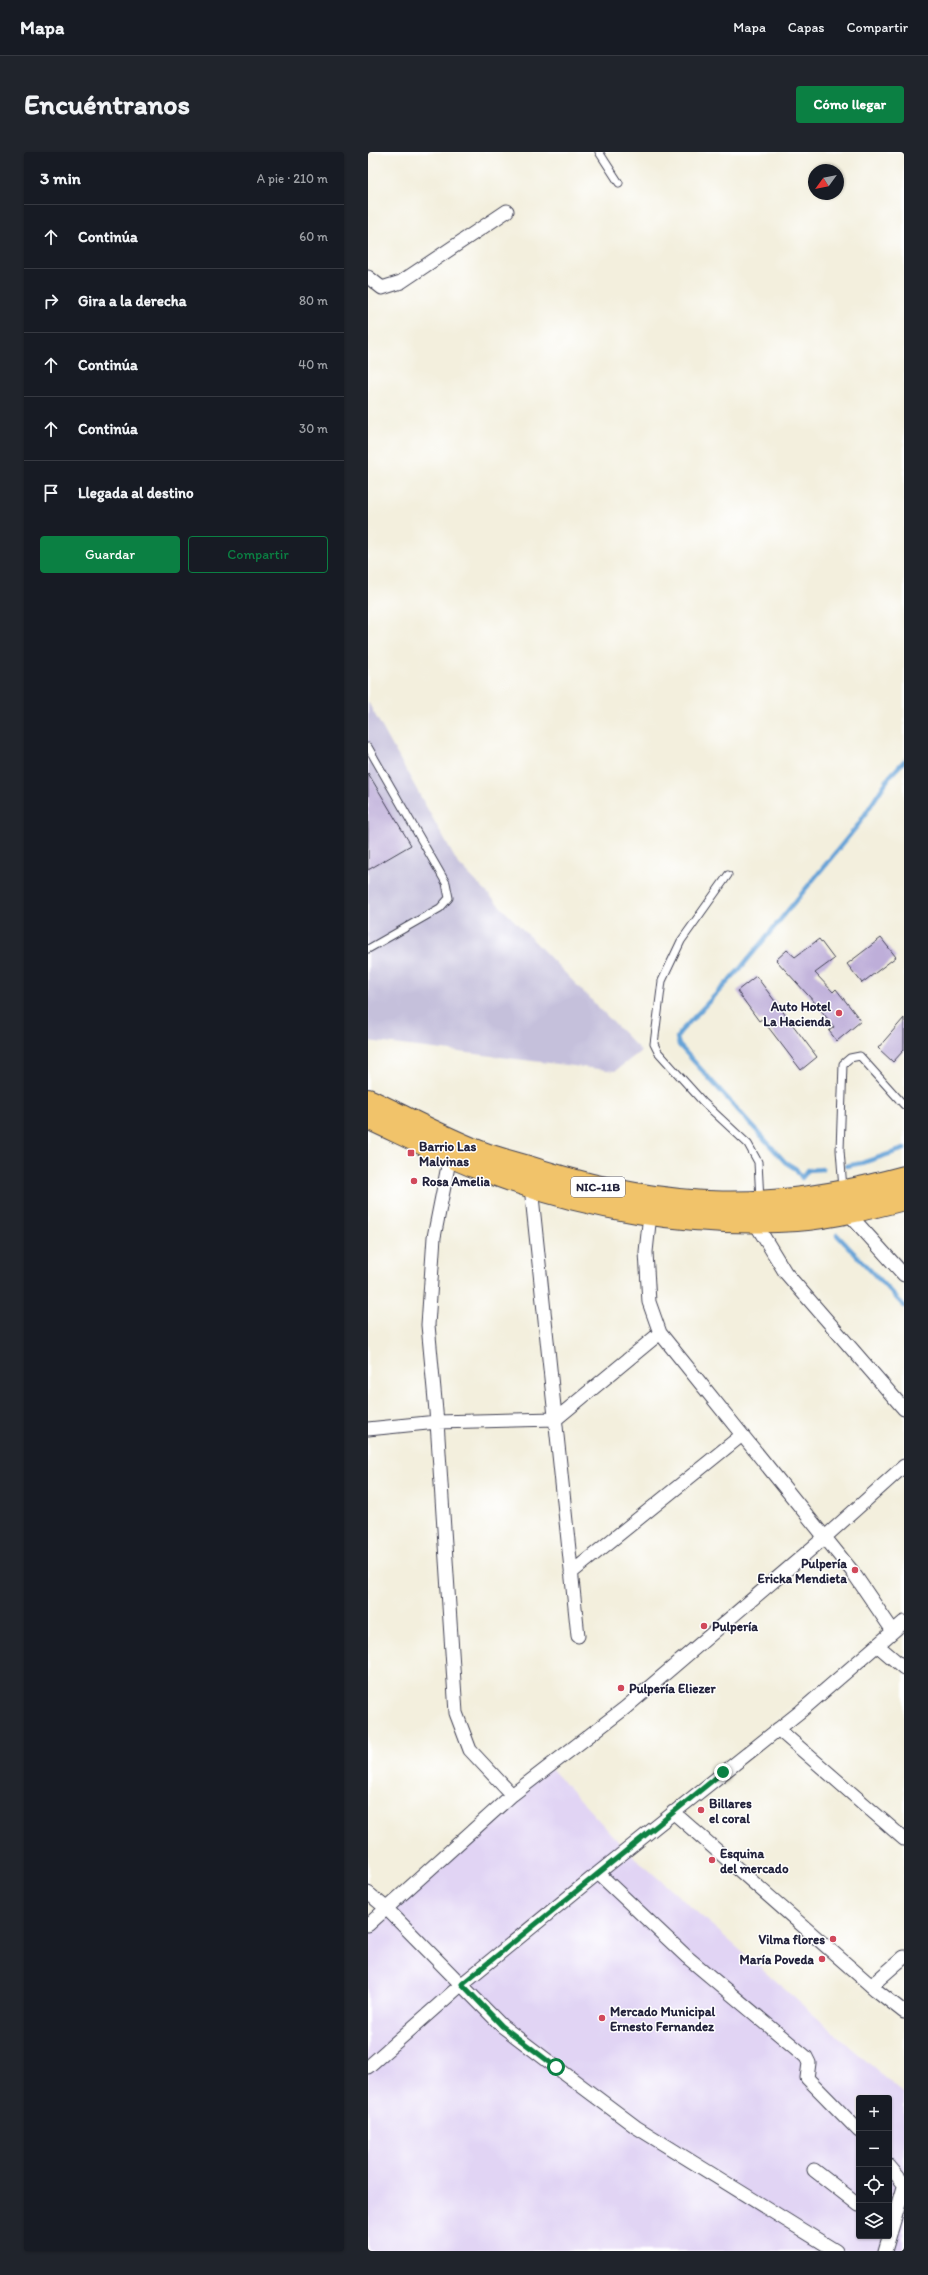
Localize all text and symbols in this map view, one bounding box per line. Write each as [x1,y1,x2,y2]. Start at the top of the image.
text: Mapa [20,16,64,39]
text: Mapa [733,19,766,36]
text: Capas [788,19,825,36]
text: Compartir [847,19,908,36]
button: Cómo llegar [796,86,904,123]
text: Encuéntranos [24,87,190,121]
north arrow [808,164,844,200]
text: 3 min [40,168,81,188]
text: A pie · 210 m [257,171,328,186]
icon: ahead [40,226,62,248]
text: Continúa [78,228,138,246]
text: 60 m [299,229,328,244]
icon: right [40,290,62,312]
text: Gira a la derecha [78,292,187,310]
text: 80 m [299,293,328,308]
icon: ahead [40,354,62,376]
text: Continúa [78,356,138,374]
text: 40 m [298,357,328,372]
icon: ahead [40,418,62,440]
text: Continúa [78,420,138,438]
text: 30 m [299,421,328,436]
icon: arrive [40,482,62,504]
text: Llegada al destino [78,484,194,502]
button: Guardar [40,536,180,573]
button: Compartir [188,536,328,573]
place label: Auto Hotel La Hacienda [763,999,832,1029]
marker: Auto Hotel La Hacienda [834,1008,844,1018]
place label: Barrio Las Malvinas [419,1139,476,1169]
marker: Barrio Las Malvinas [406,1148,416,1158]
place label: Rosa Amelia [422,1174,491,1189]
marker: Rosa Amelia [409,1176,419,1186]
road number: NIC-11B [571,1177,625,1197]
place label: Pulpería Ericka Mendieta [758,1556,847,1586]
marker: Pulpería Ericka Mendieta [850,1565,860,1575]
place label: Pulpería [712,1619,758,1635]
marker: Pulpería [699,1621,709,1631]
place label: Pulpería Eliezer [629,1681,717,1697]
marker: Pulpería Eliezer [616,1683,626,1693]
route end [714,1763,732,1781]
place label: Billares el coral [709,1796,752,1826]
marker: Billares el coral [696,1805,706,1815]
place label: Esquina del mercado [720,1846,789,1876]
marker: Esquina del mercado [707,1855,717,1865]
place label: Vilma flores [758,1932,825,1947]
marker: Vilma flores [828,1934,838,1944]
place label: María Poveda [739,1952,815,1967]
marker: María Poveda [817,1954,827,1964]
place label: Mercado Municipal Ernesto Fernandez [610,2004,715,2034]
marker: Mercado Municipal Ernesto Fernandez [597,2013,607,2023]
route start [547,2058,565,2076]
map controls [856,2095,892,2239]
button: + [856,2095,892,2131]
button: − [856,2131,892,2167]
button: locate [856,2167,892,2203]
button: layers [856,2203,892,2239]

